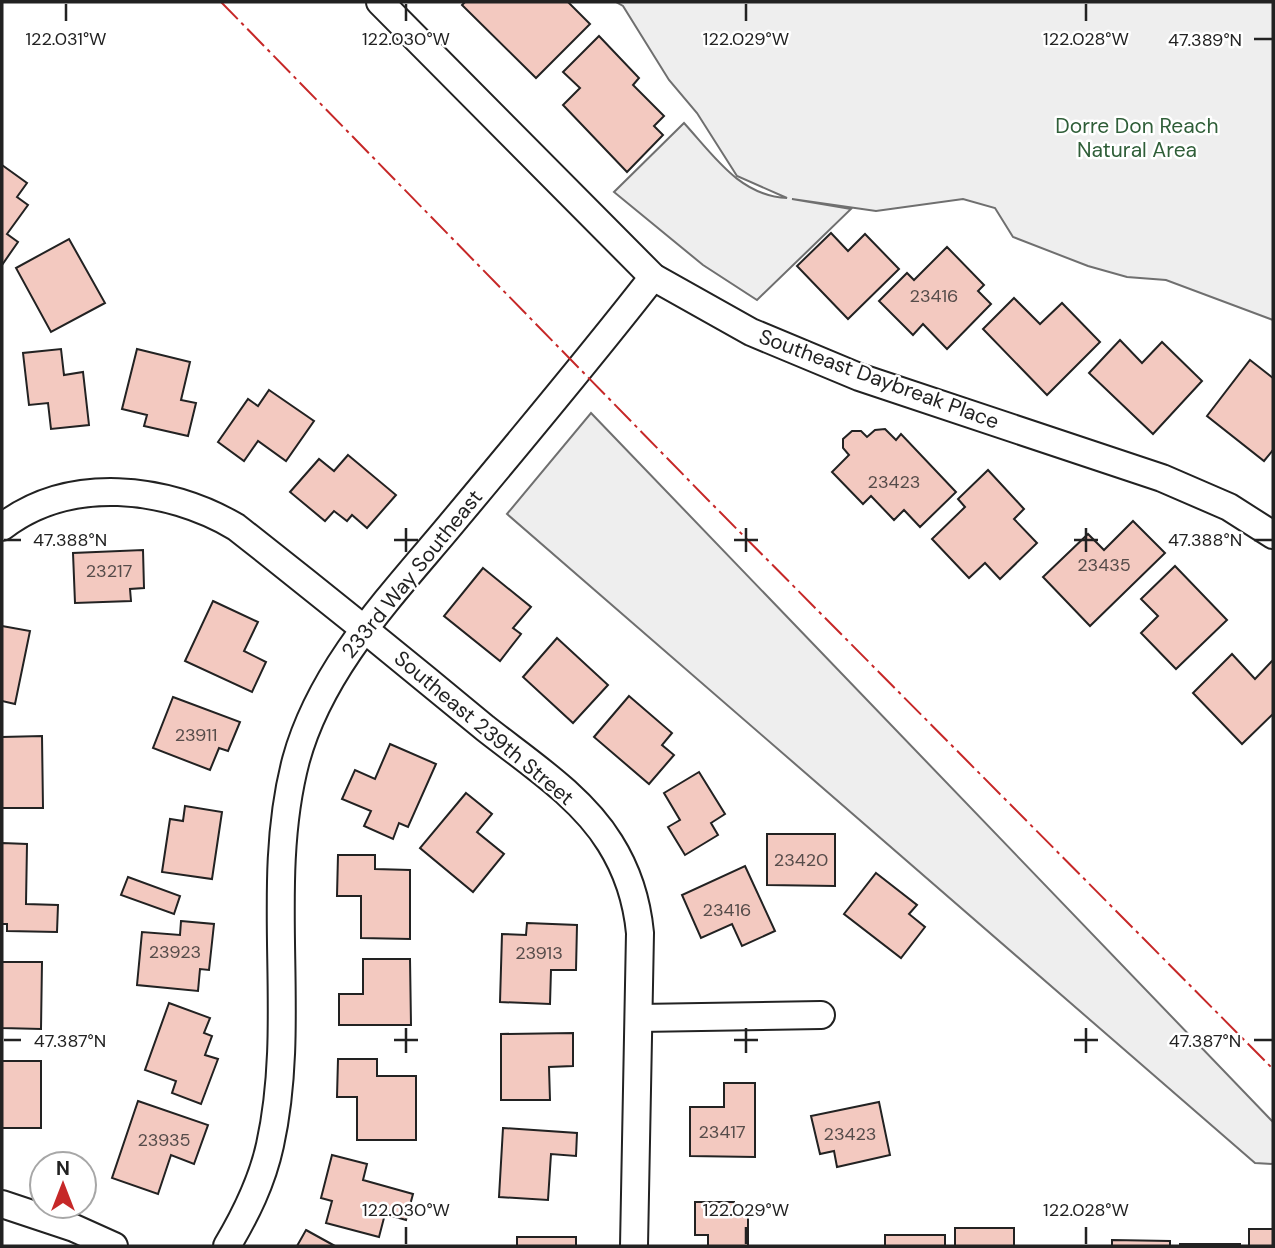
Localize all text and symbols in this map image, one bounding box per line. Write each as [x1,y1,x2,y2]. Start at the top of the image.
text: 122.031°W [25,27,107,51]
text: 122.030°W [362,27,450,51]
text: 122.029°W [703,27,789,51]
text: 122.028°W [1043,27,1129,51]
text: 47.389°N [1168,28,1242,52]
park label: Dorre Don Reach Natural Area [1055,112,1219,164]
house number: 23416 [910,284,958,308]
street label: Southeast Daybreak Place [755,322,1003,436]
house number: 23423 [868,470,920,494]
street label: 233rd Way Southeast [335,484,489,664]
text: 47.388°N [33,528,107,552]
text: 47.388°N [1168,528,1242,552]
house number: 23435 [1077,553,1131,577]
house number: 23217 [86,559,132,583]
street label: Southeast 239th Street [388,644,580,812]
house number: 23911 [175,723,217,747]
house number: 23420 [774,848,828,872]
house number: 23416 [703,898,751,922]
house number: 23923 [149,940,201,964]
house number: 23913 [515,941,563,965]
text: 47.387°N [34,1029,106,1053]
text: 47.387°N [1169,1029,1241,1053]
house number: 23417 [698,1120,746,1144]
house number: 23423 [824,1122,876,1146]
house number: 23935 [137,1128,191,1152]
north arrow [28,1150,98,1220]
text: N [56,1156,70,1181]
text: 122.030°W [362,1198,450,1222]
text: 122.029°W [703,1198,789,1222]
text: 122.028°W [1043,1198,1129,1222]

